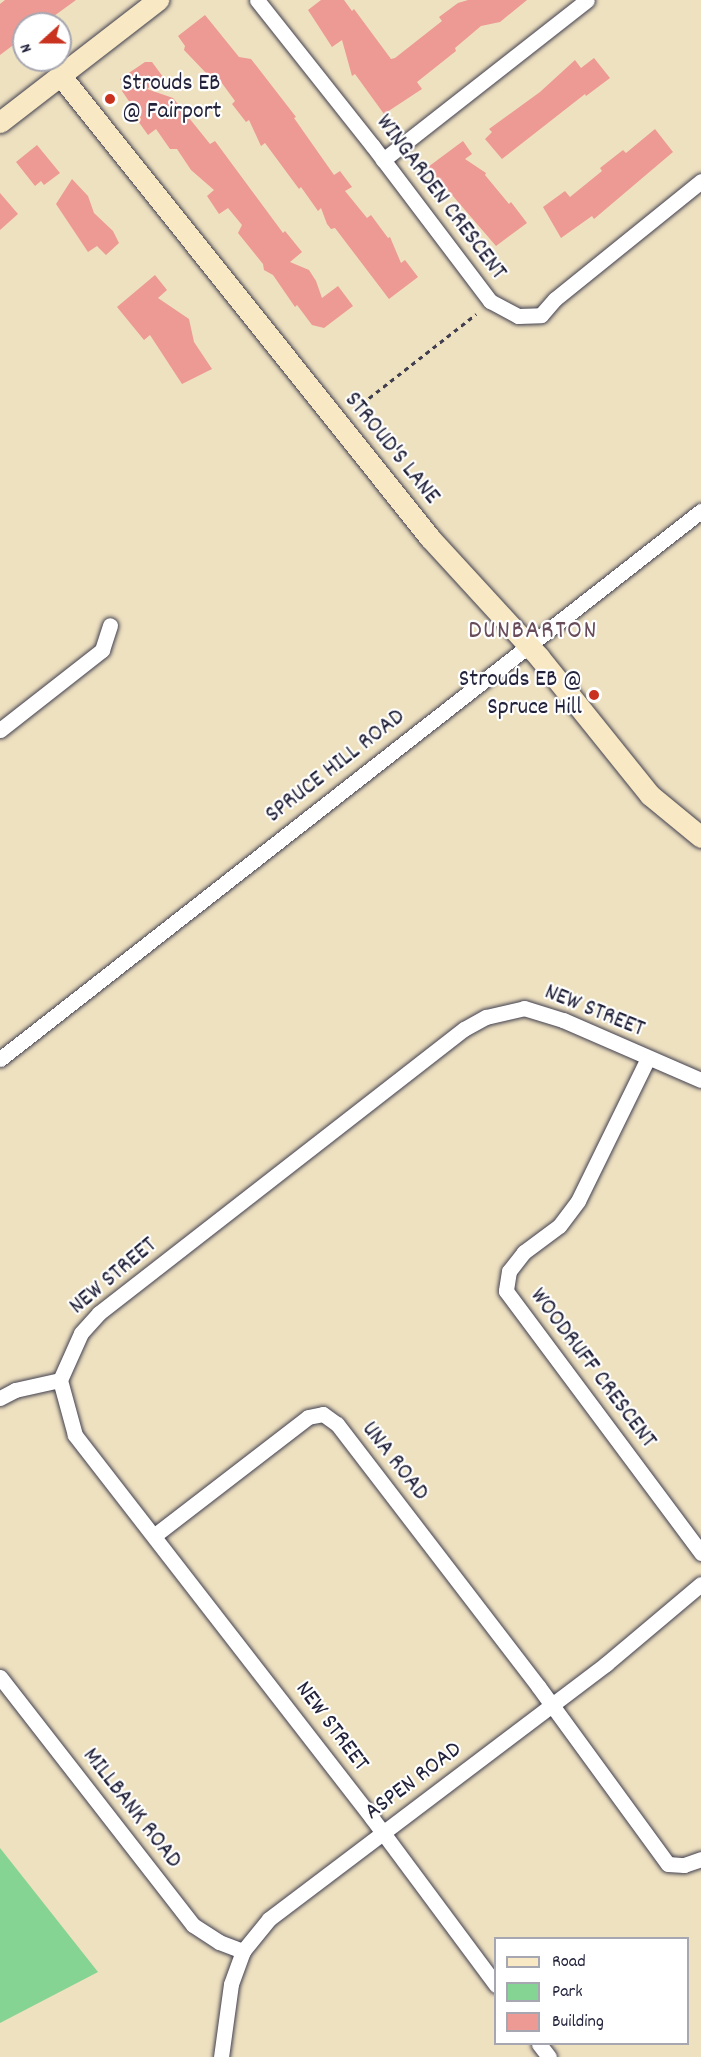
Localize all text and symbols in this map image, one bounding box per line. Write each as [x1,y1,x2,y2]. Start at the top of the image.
north arrow [12,12,72,72]
text: N [14,40,39,56]
place label: Strouds EB @ Fairport [122,71,221,127]
marker: Strouds EB @ Fairport [103,92,117,106]
street label: WINGARDEN CRESCENT [368,110,512,286]
street label: STROUD'S LANE [337,387,445,511]
district label: DUNBARTON [468,616,598,648]
place label: Strouds EB @ Spruce Hill [459,667,582,723]
marker: Strouds EB @ Spruce Hill [587,688,601,702]
street label: SPRUCE HILL ROAD [261,704,411,830]
street label: NEW STREET [540,979,648,1045]
street label: NEW STREET [64,1232,164,1322]
street label: WOODRUFF CRESCENT [522,1283,662,1455]
street label: UNA ROAD [354,1417,434,1507]
street label: NEW STREET [288,1676,374,1778]
street label: ASPEN ROAD [360,1736,468,1828]
street label: MILLBANK ROAD [75,1743,187,1875]
legend [494,1937,689,2045]
text: Road [552,1950,586,1975]
text: Park [552,1980,583,2005]
text: Building [552,2010,604,2035]

